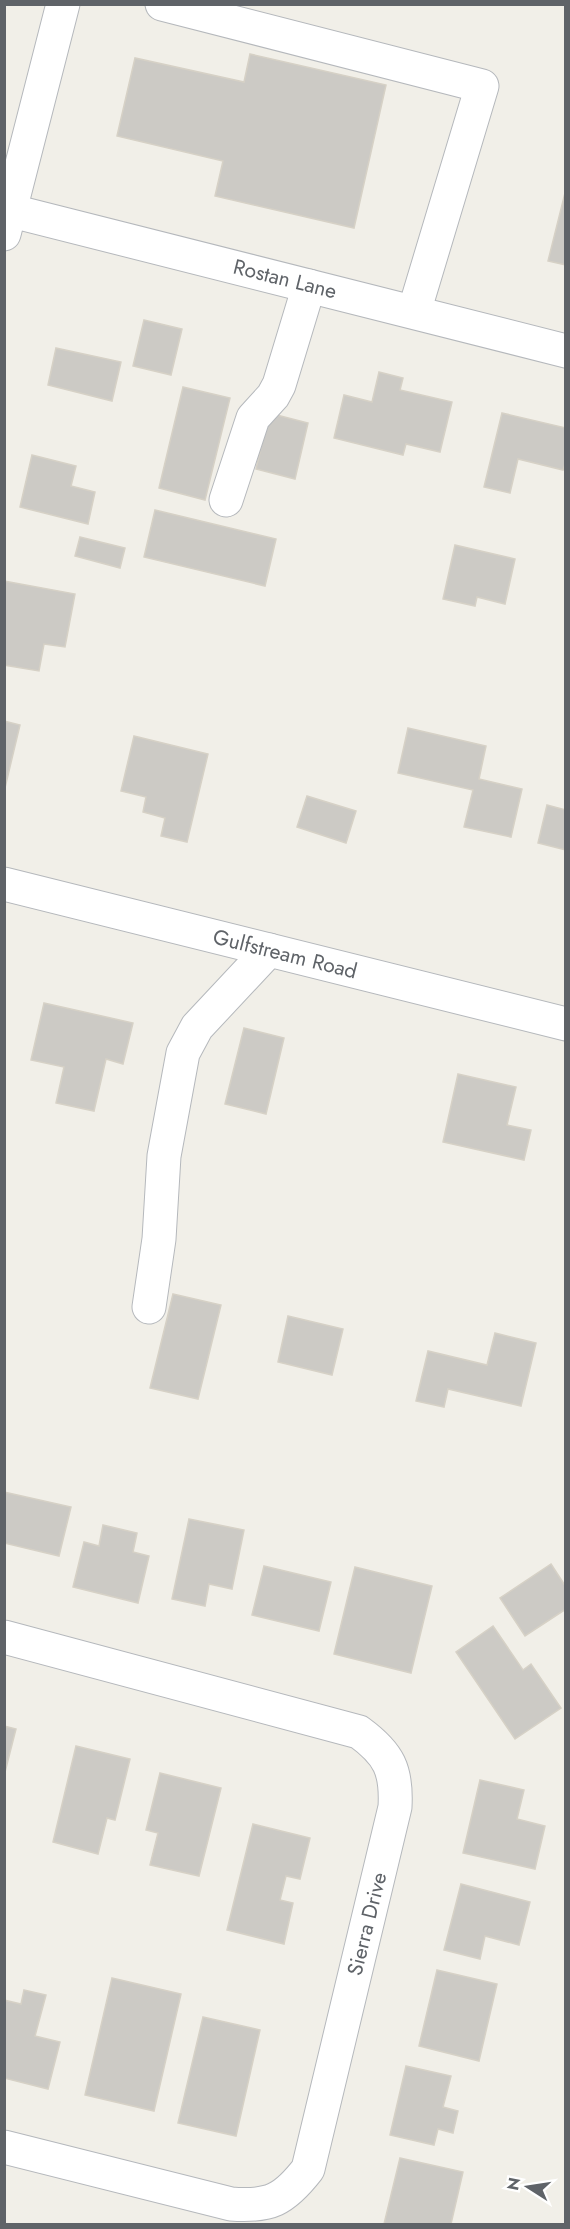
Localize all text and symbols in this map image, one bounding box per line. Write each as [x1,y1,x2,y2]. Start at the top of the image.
street label: Rostan Lane [230,252,340,306]
street label: Gulfstream Road [210,922,360,986]
street label: Sierra Drive [340,1869,394,1979]
north arrow [498,2157,558,2217]
text: N [501,2175,526,2193]

